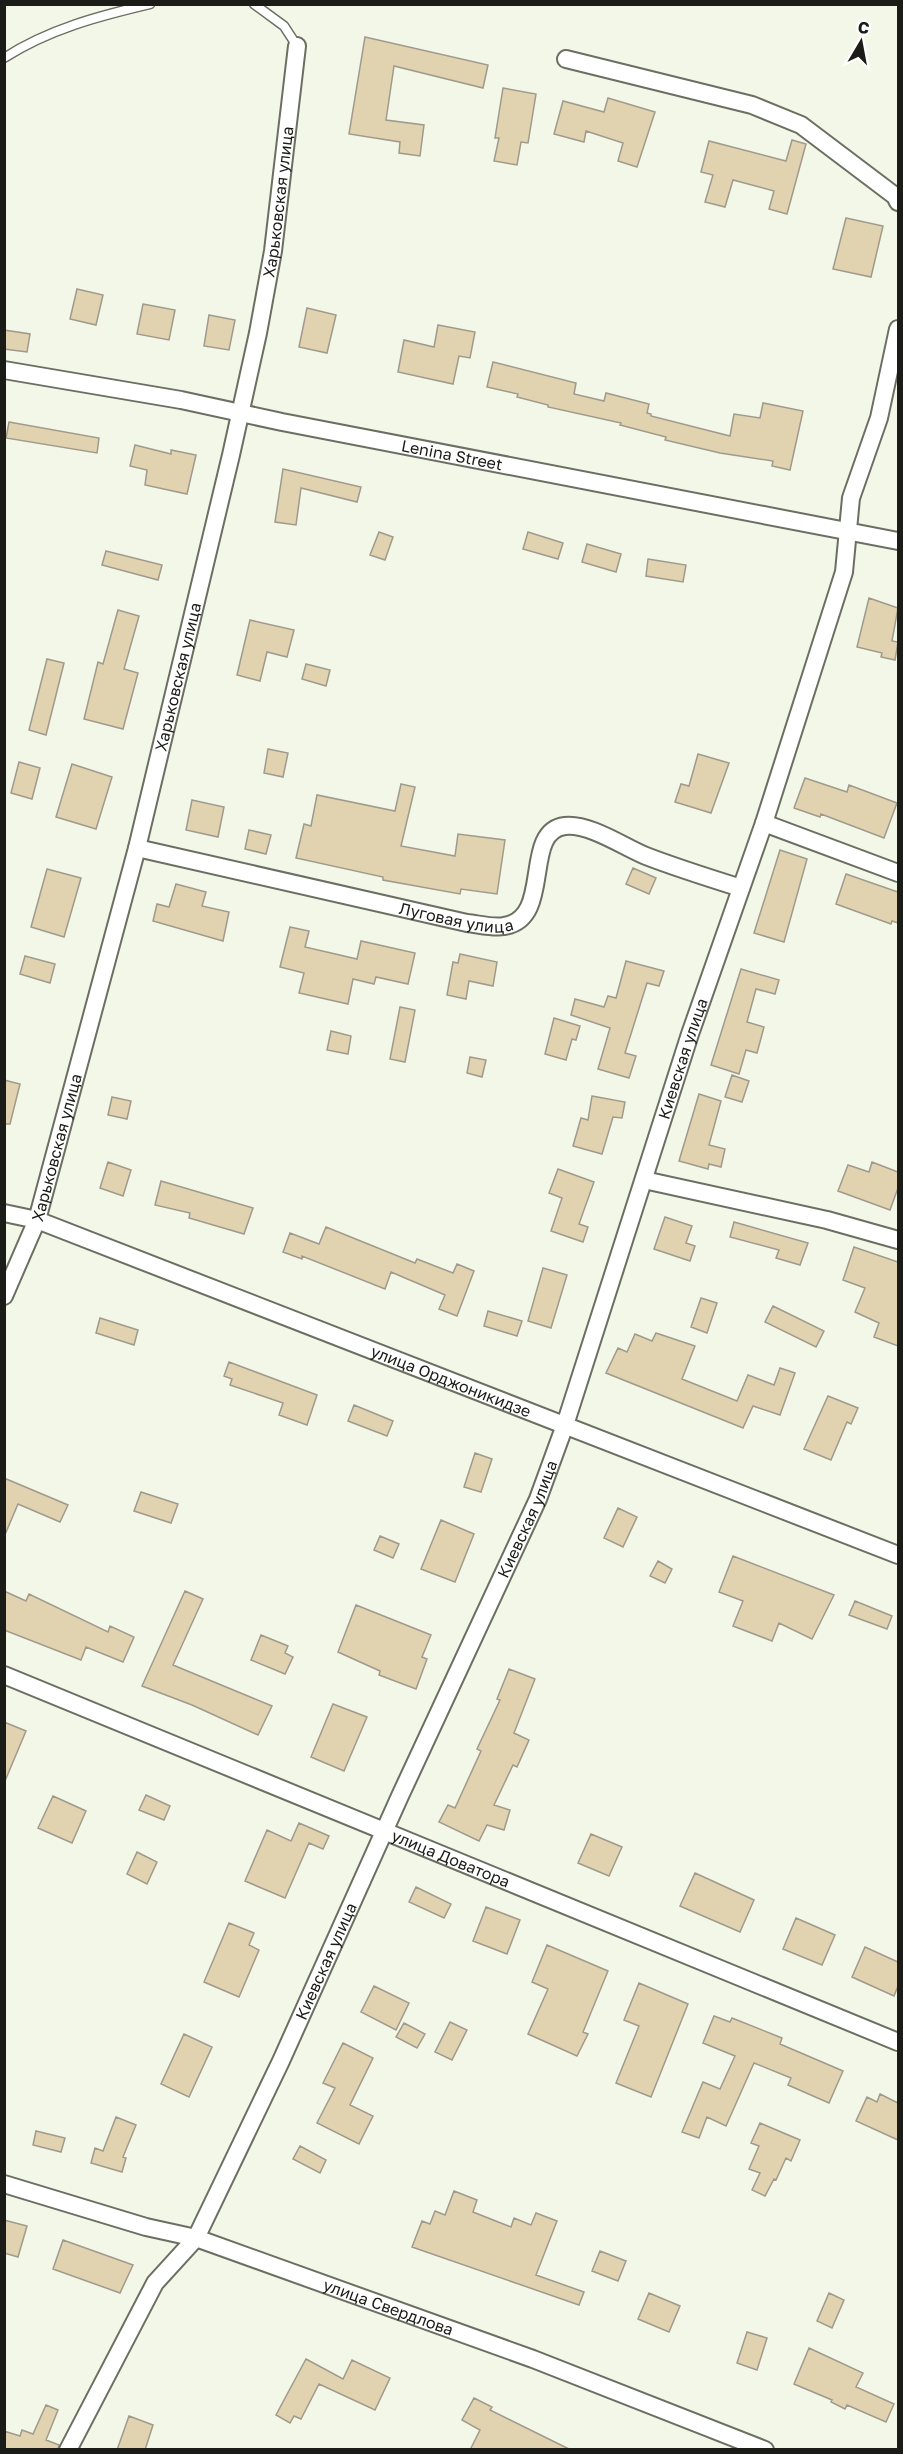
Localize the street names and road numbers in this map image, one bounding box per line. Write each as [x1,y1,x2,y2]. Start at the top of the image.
street label: Харьковская улица [258,125,298,279]
street label: Lenina Street [400,435,504,474]
street label: Харьковская улица [151,601,205,753]
street label: Луговая улица [397,898,516,937]
street label: Киевская улица [653,995,712,1122]
street label: Харьковская улица [27,1071,86,1223]
street label: улица Орджоникидзе [368,1341,534,1421]
street label: Киевская улица [493,1457,561,1581]
street label: улица Доватора [389,1825,513,1892]
street label: Киевская улица [291,1899,361,2023]
street label: улица Свердлова [321,2275,456,2340]

